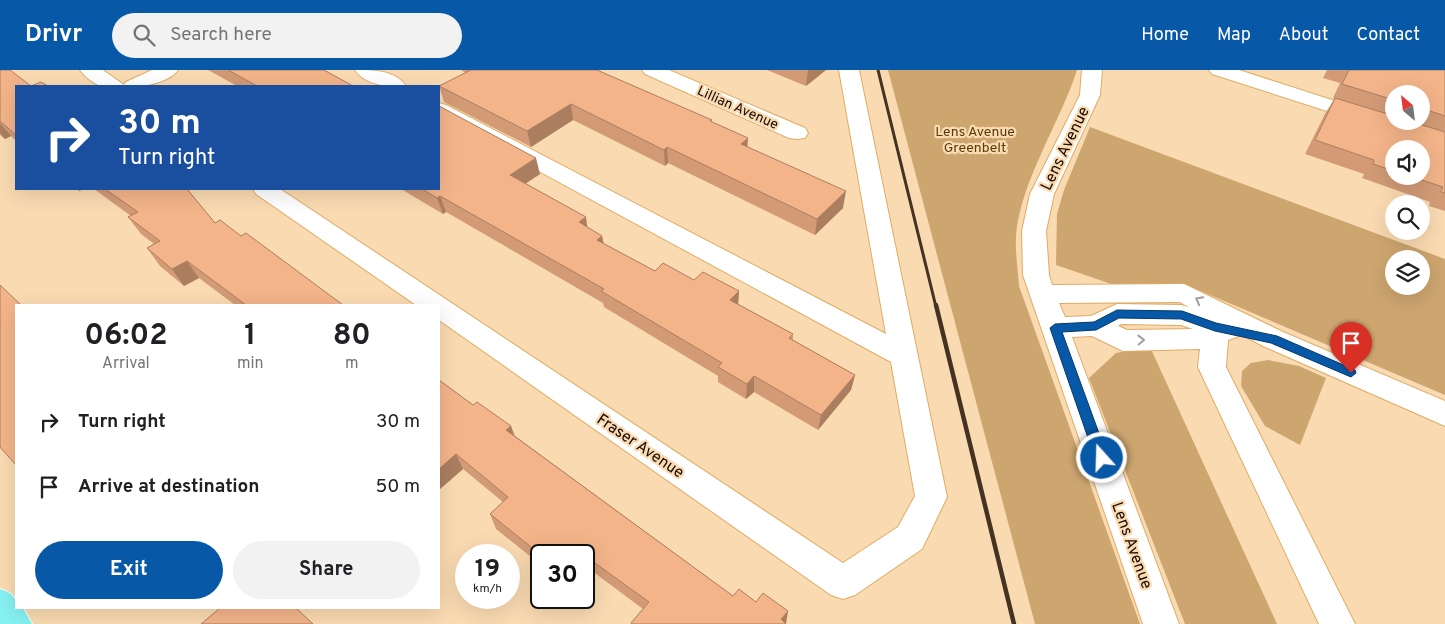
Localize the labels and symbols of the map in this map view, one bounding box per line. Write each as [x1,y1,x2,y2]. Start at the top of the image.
street label: Lillian Avenue [694,83,781,134]
north arrow [1385,85,1430,130]
street label: Lens Avenue [1037,104,1095,194]
park label: Lens Avenue Greenbelt [935,124,1015,157]
one-way arrow [1195,296,1204,306]
pin [1330,322,1372,373]
one-way arrow [1137,335,1145,346]
street label: Fraser Avenue [592,410,687,483]
position arrow [1075,431,1127,483]
street label: Lens Avenue [1106,500,1156,592]
speed limit sign: 30 [530,544,595,609]

